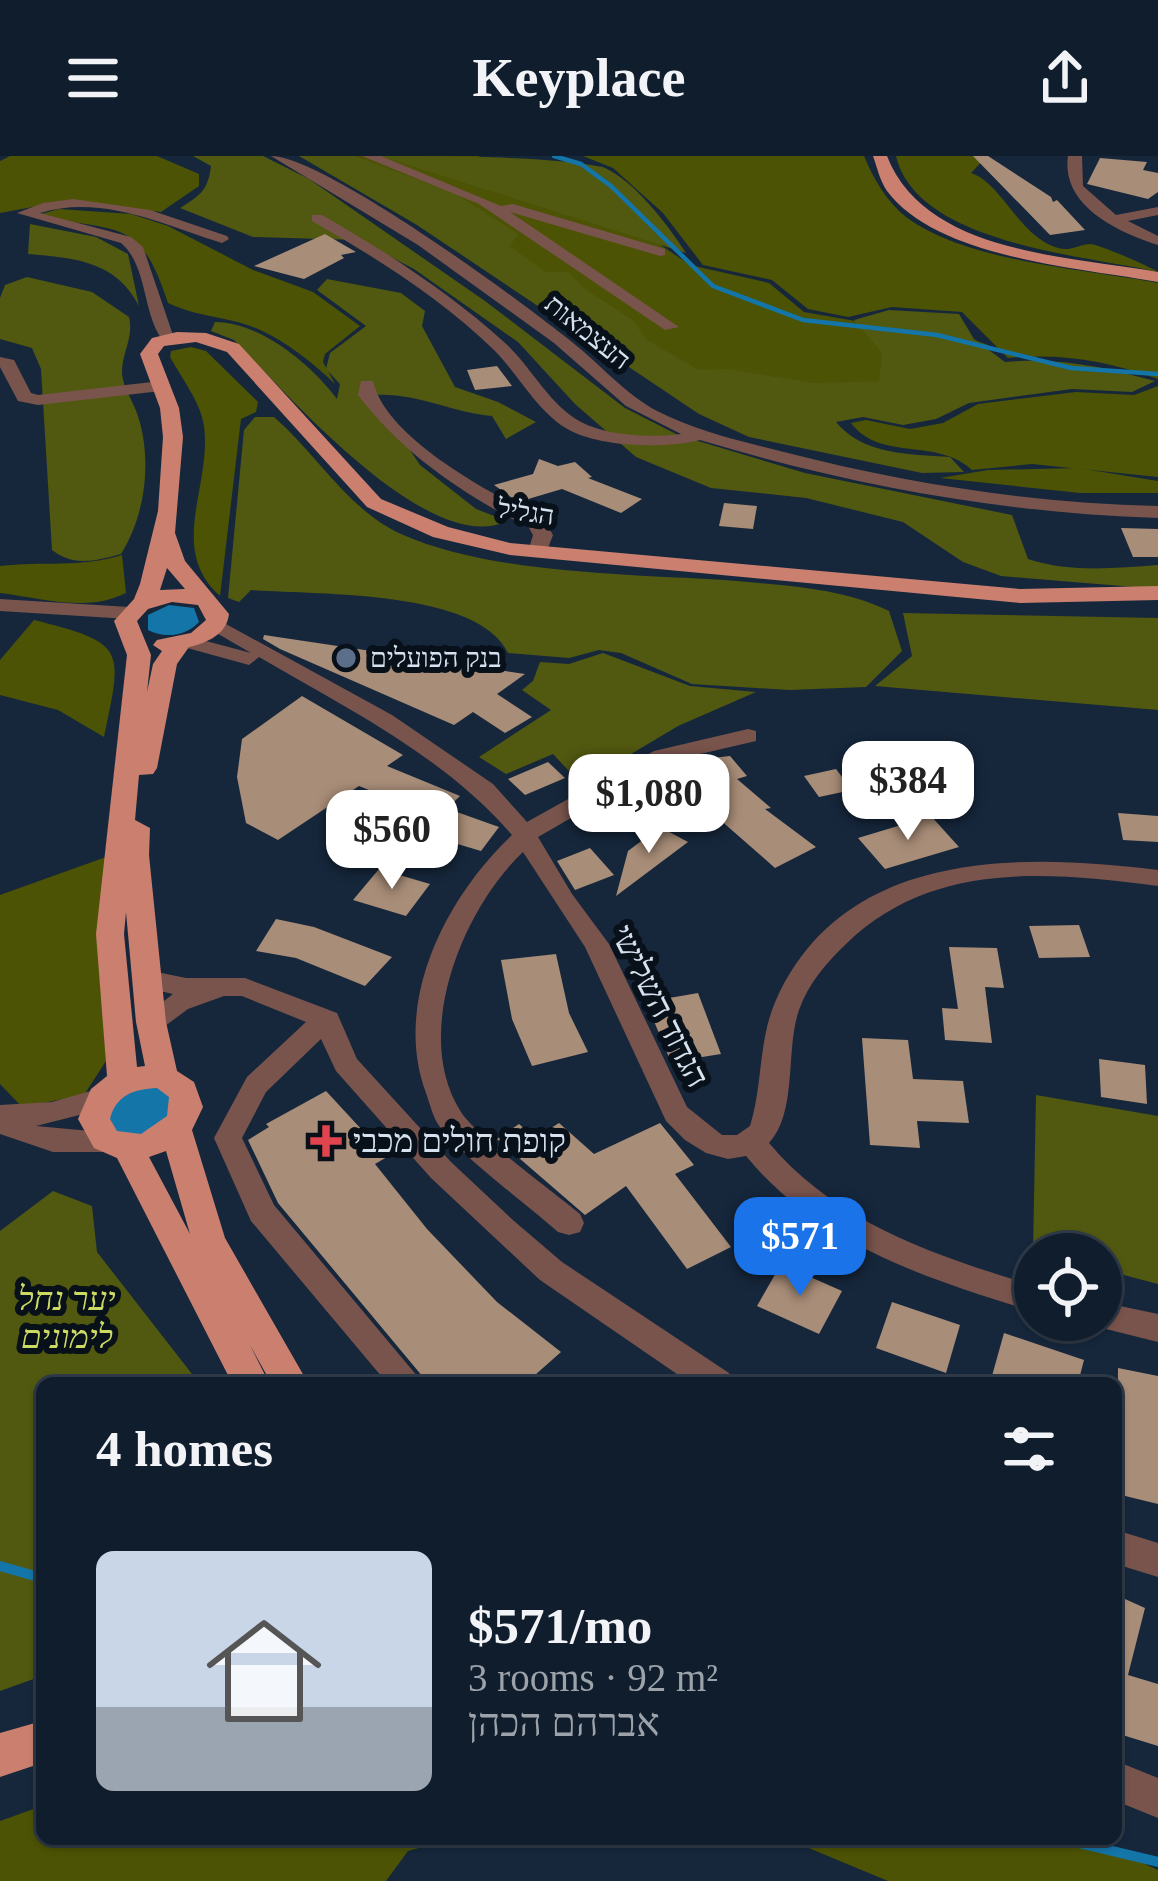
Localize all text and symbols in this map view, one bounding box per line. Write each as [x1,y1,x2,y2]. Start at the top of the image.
icon: menu [60,45,126,111]
icon: share [1032,45,1098,111]
text: Keyplace [473,48,685,108]
street label: העצמאות [539,289,637,375]
street label: הגליל [495,493,556,531]
place label: בנק הפועלים [370,643,501,673]
marker: בנק הפועלים [333,645,359,671]
pin: $384 [837,741,979,843]
pin: $1,080 [551,754,747,856]
text: $384 [869,758,947,801]
text: $1,080 [595,771,703,814]
pin: $560 [321,790,463,892]
text: $560 [353,807,431,850]
street label: הגדוד השלישי [604,919,716,1093]
place label: קופת חולים מכבי [353,1123,566,1159]
marker: קופת חולים מכבי [310,1125,342,1157]
pin: $571 [729,1197,871,1299]
text: $571 [761,1214,839,1257]
map controls [1014,1233,1122,1341]
button: locate [1014,1233,1122,1341]
park label: יער נחל לימונים [18,1281,116,1355]
icon: filters [996,1416,1062,1482]
text: 4 homes [96,1421,273,1477]
text: $571/mo [468,1598,652,1654]
icon: home [192,1599,336,1743]
text: 3 rooms · 92 m² [468,1656,718,1699]
text: אברהם הכהן [468,1701,660,1744]

